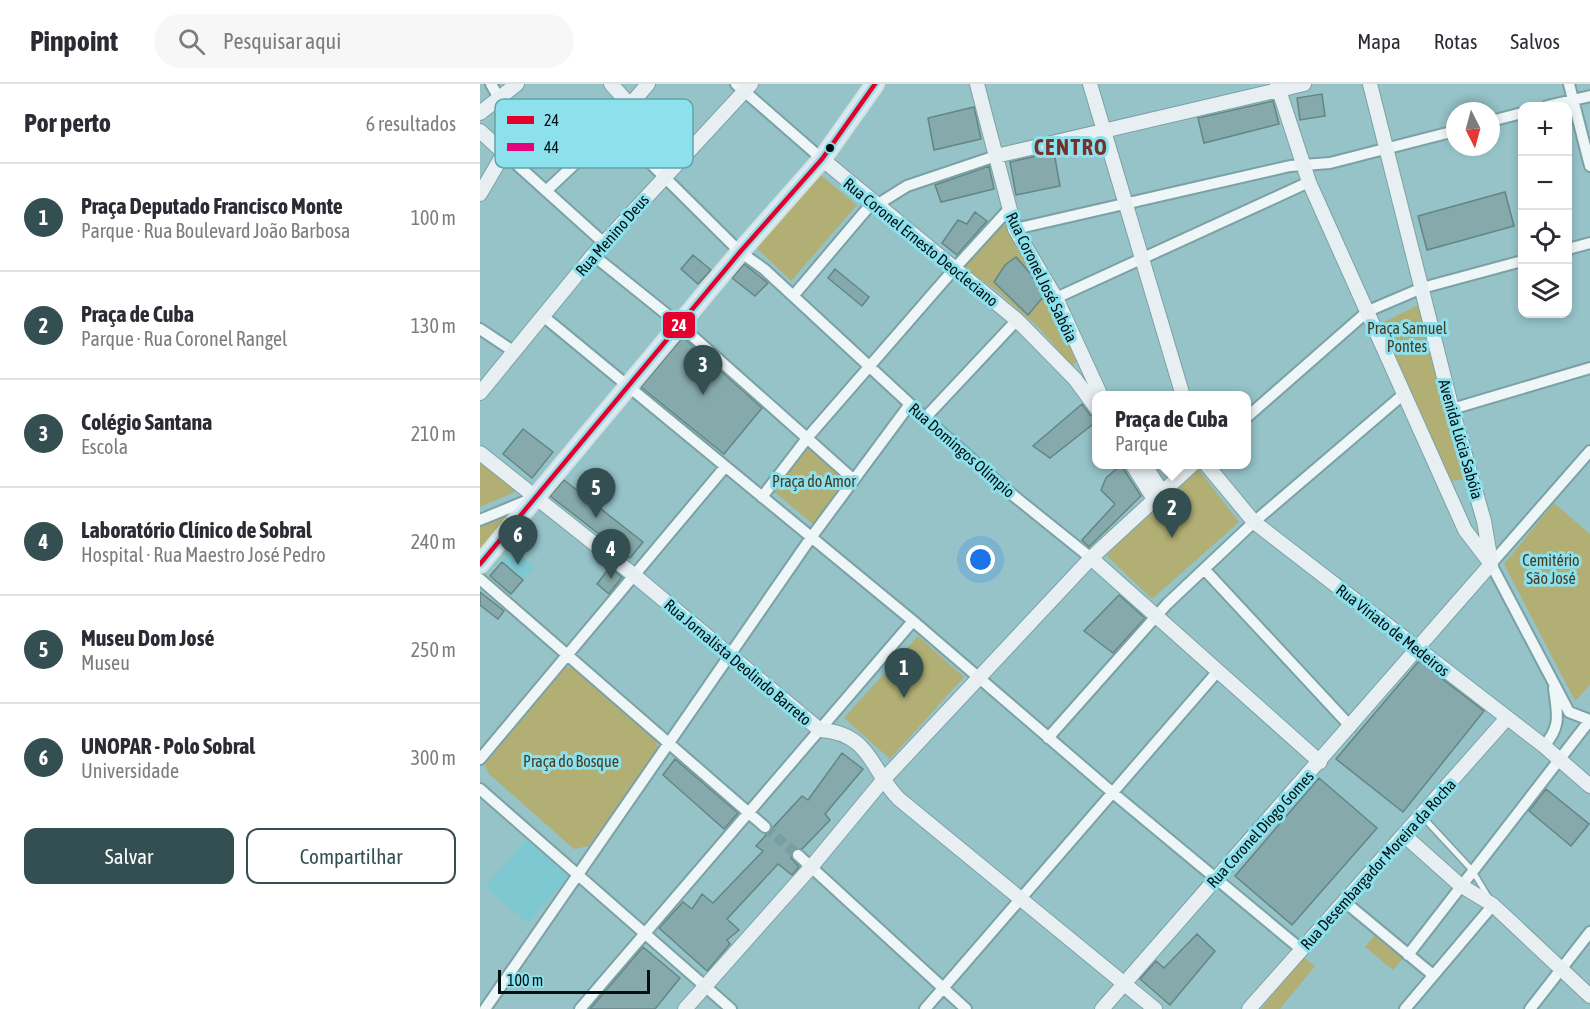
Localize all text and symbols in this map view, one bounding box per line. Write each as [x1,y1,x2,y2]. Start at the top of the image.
search box [154,14,574,68]
text: Pinpoint [30,25,118,57]
icon: search [175,25,208,58]
text: Pesquisar aqui [223,28,341,54]
text: Mapa [1357,29,1401,53]
text: Rotas [1434,29,1477,53]
text: Salvos [1510,29,1560,53]
legend [495,99,693,168]
north arrow [1446,102,1500,156]
map controls [1518,102,1572,318]
button: + [1518,102,1572,156]
text: Por perto [24,108,111,138]
text: 24 [544,111,559,129]
text: 6 resultados [366,112,456,135]
district label: CENTRO [1034,134,1108,160]
text: 44 [544,138,559,156]
unlabelled marker [824,142,836,154]
button: − [1518,156,1572,210]
street label: Rua Coronel Ernesto Deocleciano [840,174,1002,310]
street label: Rua Menino Deus [572,190,652,279]
text: Praça Deputado Francisco Monte [81,193,343,219]
text: 1 [39,206,48,229]
text: 100 m [411,206,456,229]
street label: Rua Coronel José Sabóia [1003,209,1081,345]
button: locate [1518,210,1572,264]
text: Parque · Rua Boulevard João Barbosa [81,219,350,242]
button: layers [1518,264,1572,318]
text: Praça de Cuba [81,301,194,327]
line badge: 24 [662,311,696,339]
text: 2 [39,314,48,337]
text: 130 m [411,314,456,337]
text: 24 [671,316,687,334]
park label: Praça Samuel Pontes [1367,319,1448,355]
text: Parque · Rua Coronel Rangel [81,327,287,350]
pin: 3 [684,346,722,395]
street label: Avenida Lúcia Sabóia [1435,377,1487,501]
popup [1092,391,1251,469]
street label: Rua Domingos Olímpio [905,399,1019,502]
text: Praça de Cuba [1115,406,1228,432]
text: Colégio Santana [81,409,212,435]
text: 3 [39,422,48,445]
text: 210 m [411,422,456,445]
text: Parque [1115,432,1168,455]
text: Escola [81,435,128,458]
pin: 5 [576,468,616,518]
park label: Praça do Amor [772,472,856,491]
pin: 2 [1152,488,1192,538]
pin: 6 [498,516,537,565]
text: Laboratório Clínico de Sobral [81,517,312,543]
text: 4 [39,530,48,553]
text: 240 m [411,530,456,553]
pin: 4 [592,530,630,579]
text: Hospital · Rua Maestro José Pedro [81,543,326,566]
your location [966,545,995,574]
park label: Cemitério São José [1522,551,1580,587]
street label: Rua Viriato de Medeiros [1333,580,1453,680]
street label: Rua Jornalista Deolindo Barreto [661,595,815,729]
text: Museu Dom José [81,625,214,651]
text: 5 [39,638,48,661]
text: 250 m [411,638,456,661]
pin: 1 [884,648,924,698]
text: Museu [81,651,130,674]
text: UNOPAR - Polo Sobral [81,733,255,759]
text: 6 [39,746,48,769]
text: 300 m [411,746,456,769]
park label: Praça do Bosque [523,752,619,771]
text: Universidade [81,759,179,782]
street label: Rua Coronel Diogo Gomes [1203,767,1318,892]
street label: Rua Desembargador Moreira da Rocha [1297,775,1460,954]
button: Salvar [24,828,234,884]
button: Compartilhar [246,828,456,884]
scale bar [498,967,650,994]
text: 100 m [507,971,543,989]

